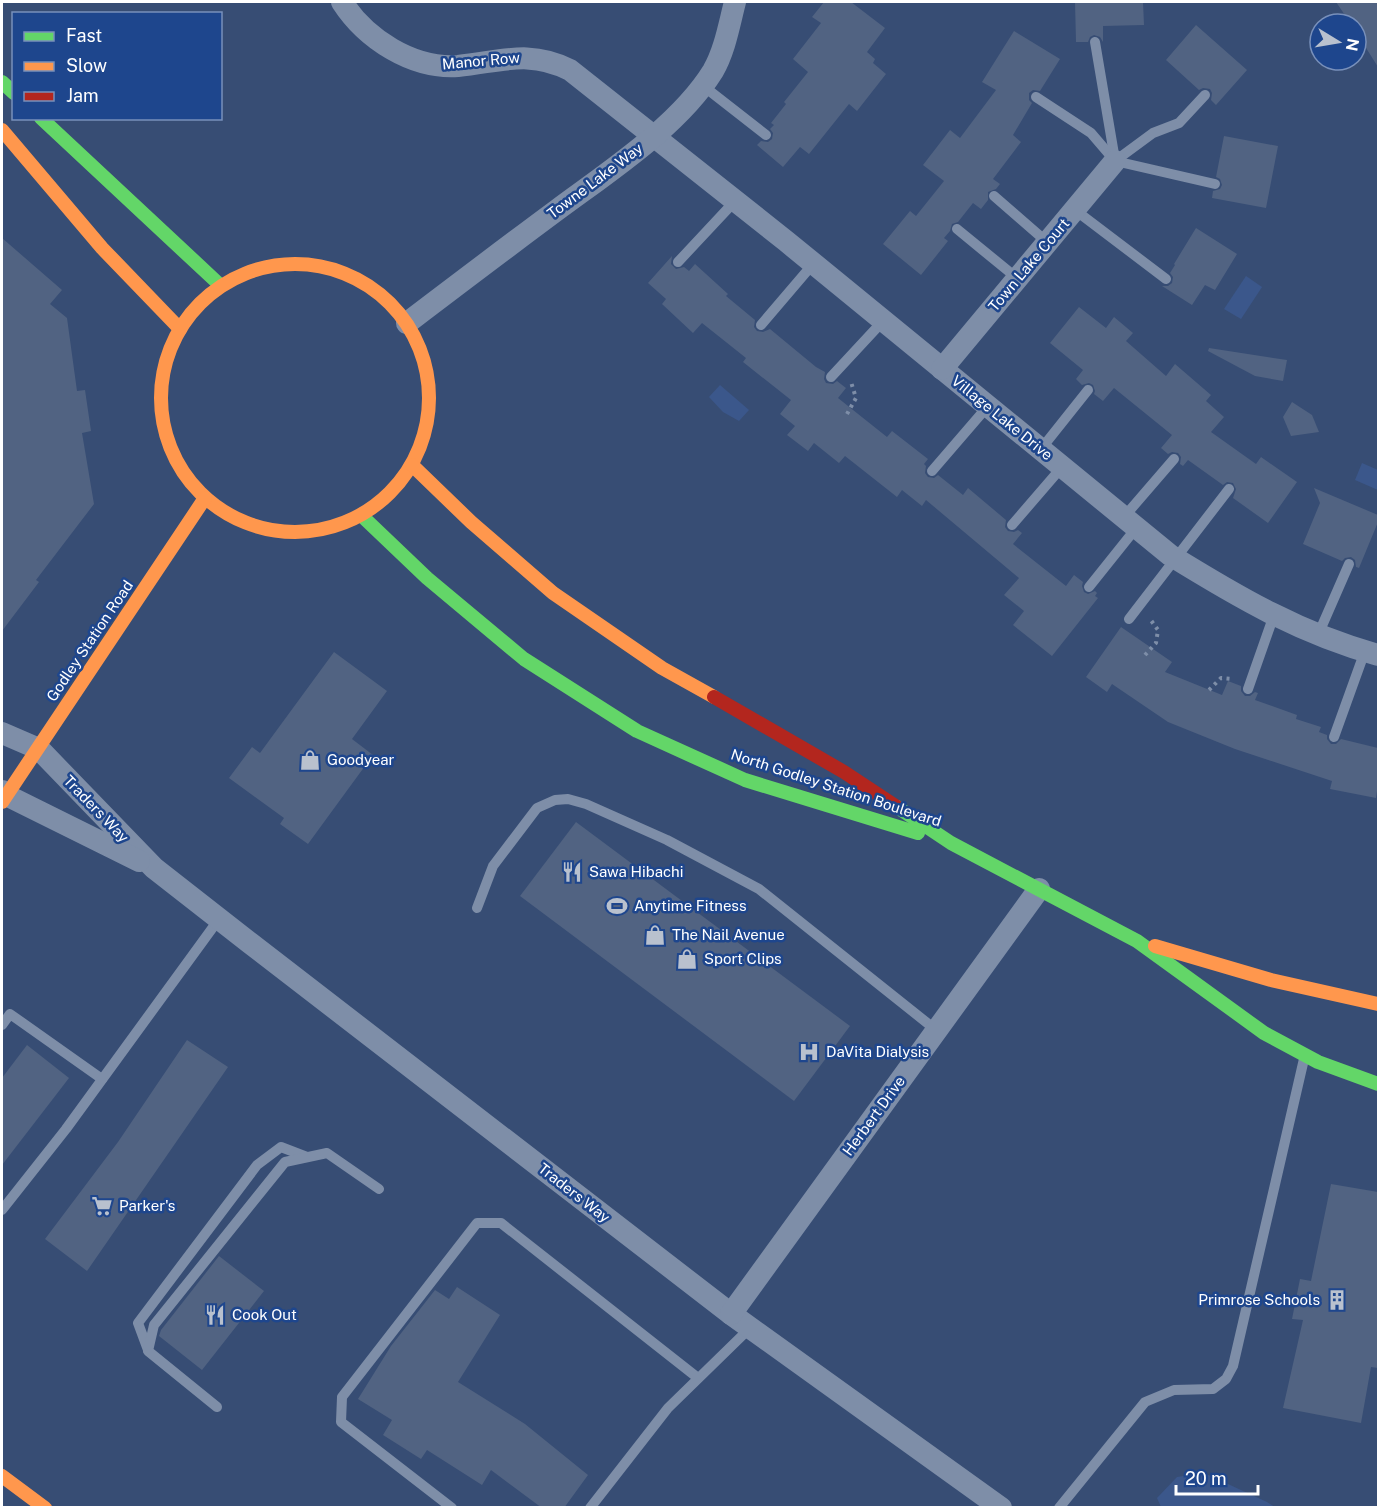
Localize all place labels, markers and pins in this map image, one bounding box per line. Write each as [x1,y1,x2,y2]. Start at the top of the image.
shop icon: Goodyear [298,748,322,772]
place label: Goodyear [327,751,394,768]
restaurant icon: Sawa Hibachi [560,860,584,884]
place label: Sawa Hibachi [589,863,683,880]
sports icon: Anytime Fitness [605,894,629,918]
place label: Anytime Fitness [634,897,747,914]
shop icon: The Nail Avenue [643,923,667,947]
place label: The Nail Avenue [672,926,785,943]
shop icon: Sport Clips [675,947,699,971]
place label: Sport Clips [704,950,782,967]
hospital icon: DaVita Dialysis [797,1040,821,1064]
place label: DaVita Dialysis [826,1043,929,1060]
supermarket icon: Parker's [90,1194,114,1218]
place label: Parker's [119,1197,175,1214]
building icon: Primrose Schools [1325,1288,1349,1312]
place label: Primrose Schools [1198,1291,1320,1308]
restaurant icon: Cook Out [203,1303,227,1327]
place label: Cook Out [232,1306,297,1323]

